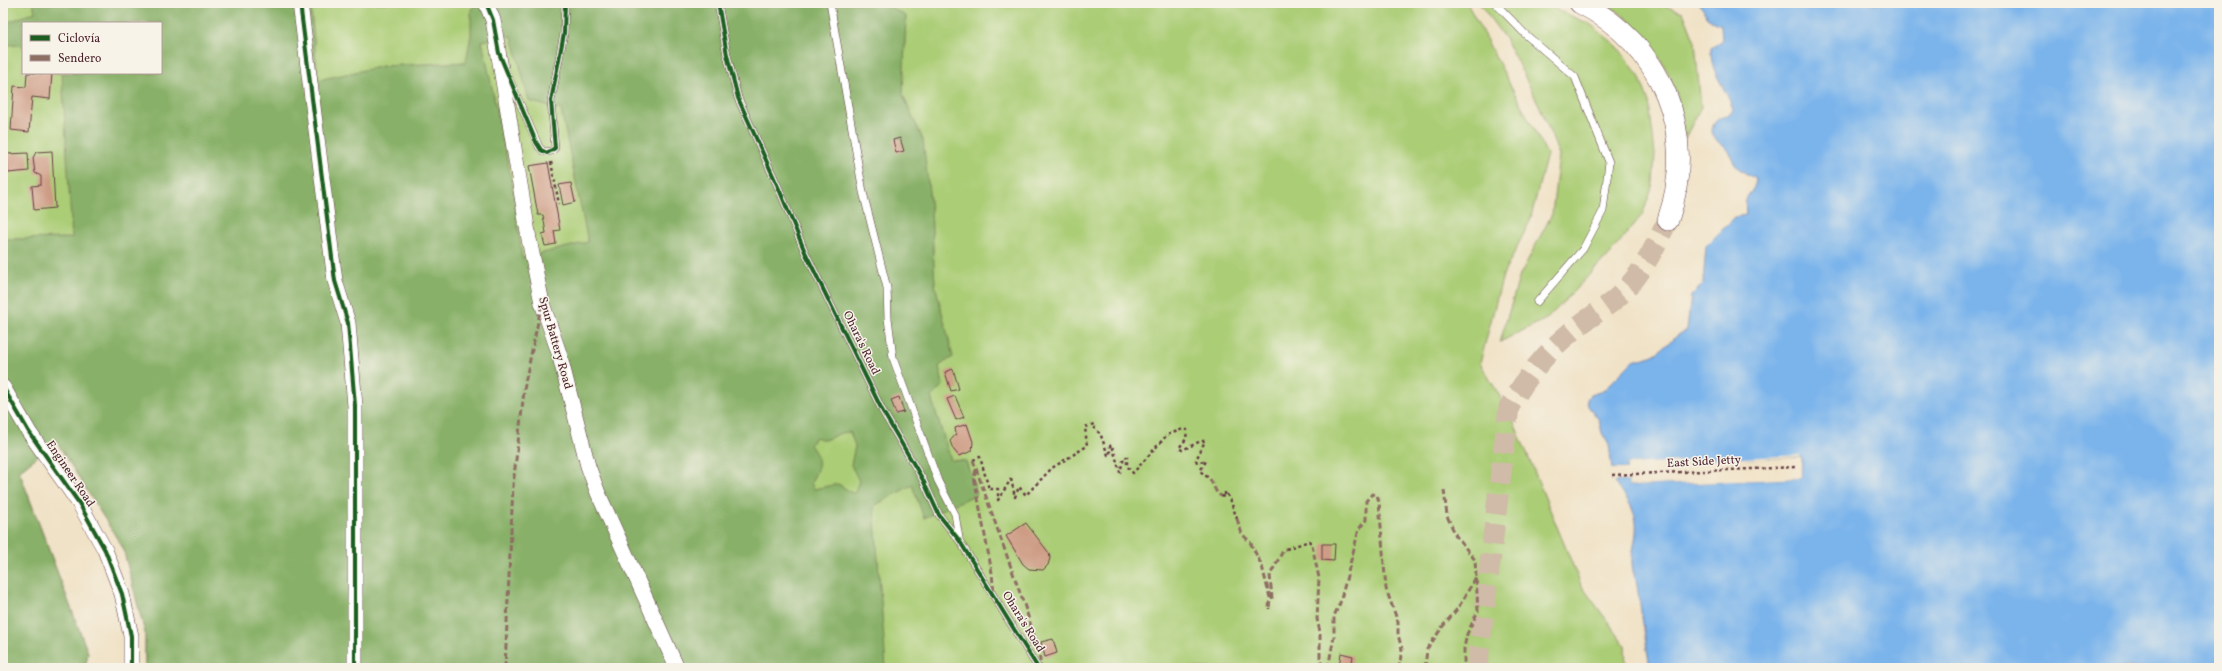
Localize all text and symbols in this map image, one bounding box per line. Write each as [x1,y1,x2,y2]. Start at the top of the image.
legend [22,22,162,74]
text: Ciclovía [58,31,100,47]
text: Sendero [58,51,101,67]
street label: Spur Battery Road [534,295,576,391]
street label: Ohara's Road [839,308,883,378]
street label: Engineer Road [42,438,98,511]
street label: East Side Jetty [1666,452,1742,472]
street label: Ohara's Road [998,588,1048,656]

